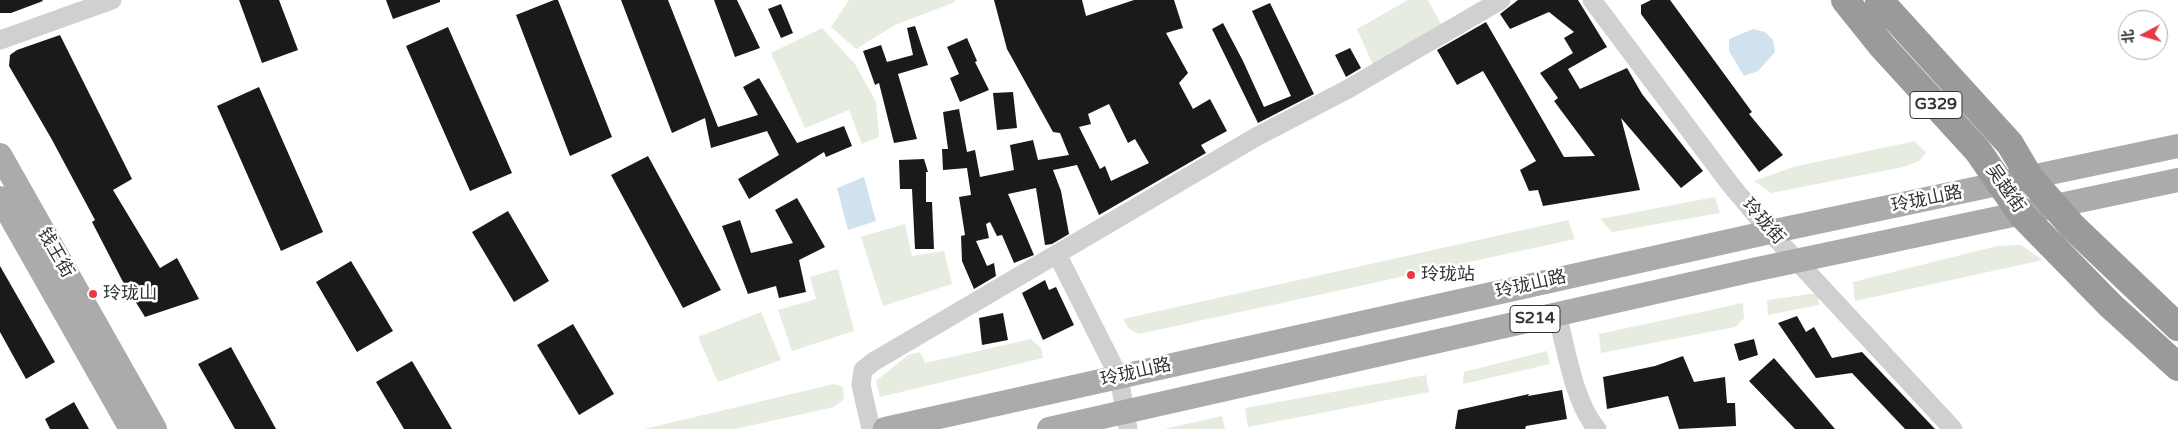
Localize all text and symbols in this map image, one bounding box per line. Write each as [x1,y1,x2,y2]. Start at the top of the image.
north arrow [2118,10,2168,60]
text: 北 [2119,29,2138,44]
road number: G329 [1910,92,1962,118]
street label: 吴越街 [1981,161,2029,217]
street label: 玲珑山路 [1890,182,1964,218]
street label: 玲珑街 [1737,195,1789,249]
street label: 钱王街 [32,224,78,282]
place label: 玲珑站 [1421,264,1475,286]
street label: 玲珑山路 [1493,266,1569,304]
marker: 玲珑站 [1405,269,1417,281]
place label: 玲珑山 [103,283,157,305]
marker: 玲珑山 [87,288,99,300]
road number: S214 [1510,306,1560,332]
street label: 玲珑山路 [1098,354,1174,392]

